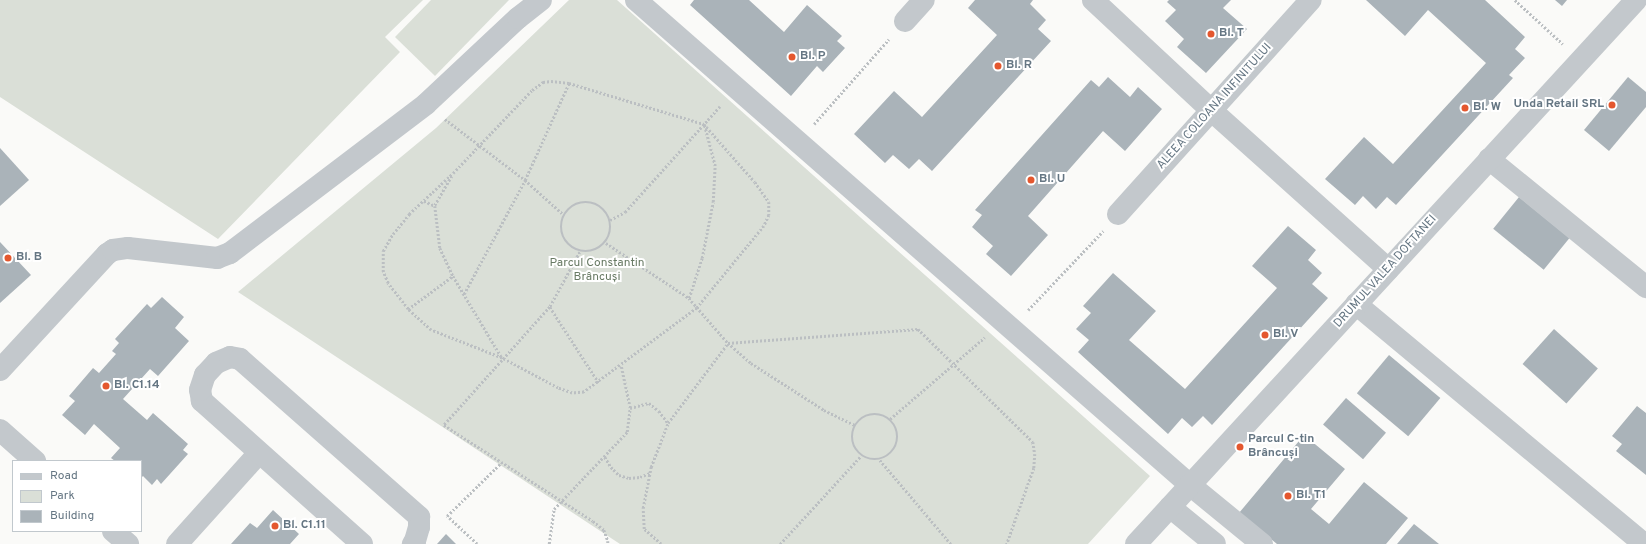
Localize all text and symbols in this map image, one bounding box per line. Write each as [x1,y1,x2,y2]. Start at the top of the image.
place label: Bl. T [1219,27,1244,41]
marker: Bl. T [1206,29,1216,39]
street label: ALEEA COLOANA INFINITULUI [1154,41,1276,173]
place label: Bl. P [800,50,825,64]
marker: Bl. P [787,52,797,62]
place label: Bl. R [1006,59,1032,73]
marker: Bl. R [993,61,1003,71]
place label: Unda Retail SRL [1514,98,1604,112]
marker: Unda Retail SRL [1607,100,1617,110]
place label: Bl. W [1473,101,1501,115]
marker: Bl. W [1460,103,1470,113]
place label: Bl. U [1039,173,1065,187]
marker: Bl. U [1026,175,1036,185]
street label: DRUMUL VALEA DOFTANEI [1331,212,1441,332]
place label: Bl. B [16,251,42,265]
marker: Bl. B [3,253,13,263]
park label: Parcul Constantin Brâncuși [549,257,645,285]
place label: Bl. V [1273,328,1299,342]
marker: Bl. V [1260,330,1270,340]
place label: Bl. C1.14 [114,379,160,393]
marker: Bl. C1.14 [101,381,111,391]
place label: Parcul C-tin Brâncuși [1248,433,1314,461]
marker: Parcul C-tin Brâncuși [1235,442,1245,452]
legend [12,460,142,532]
text: Road [50,468,78,484]
text: Park [50,488,75,504]
place label: Bl. T1 [1296,489,1326,503]
marker: Bl. T1 [1283,491,1293,501]
text: Building [50,508,94,524]
place label: Bl. C1.11 [283,519,326,533]
marker: Bl. C1.11 [270,521,280,531]

